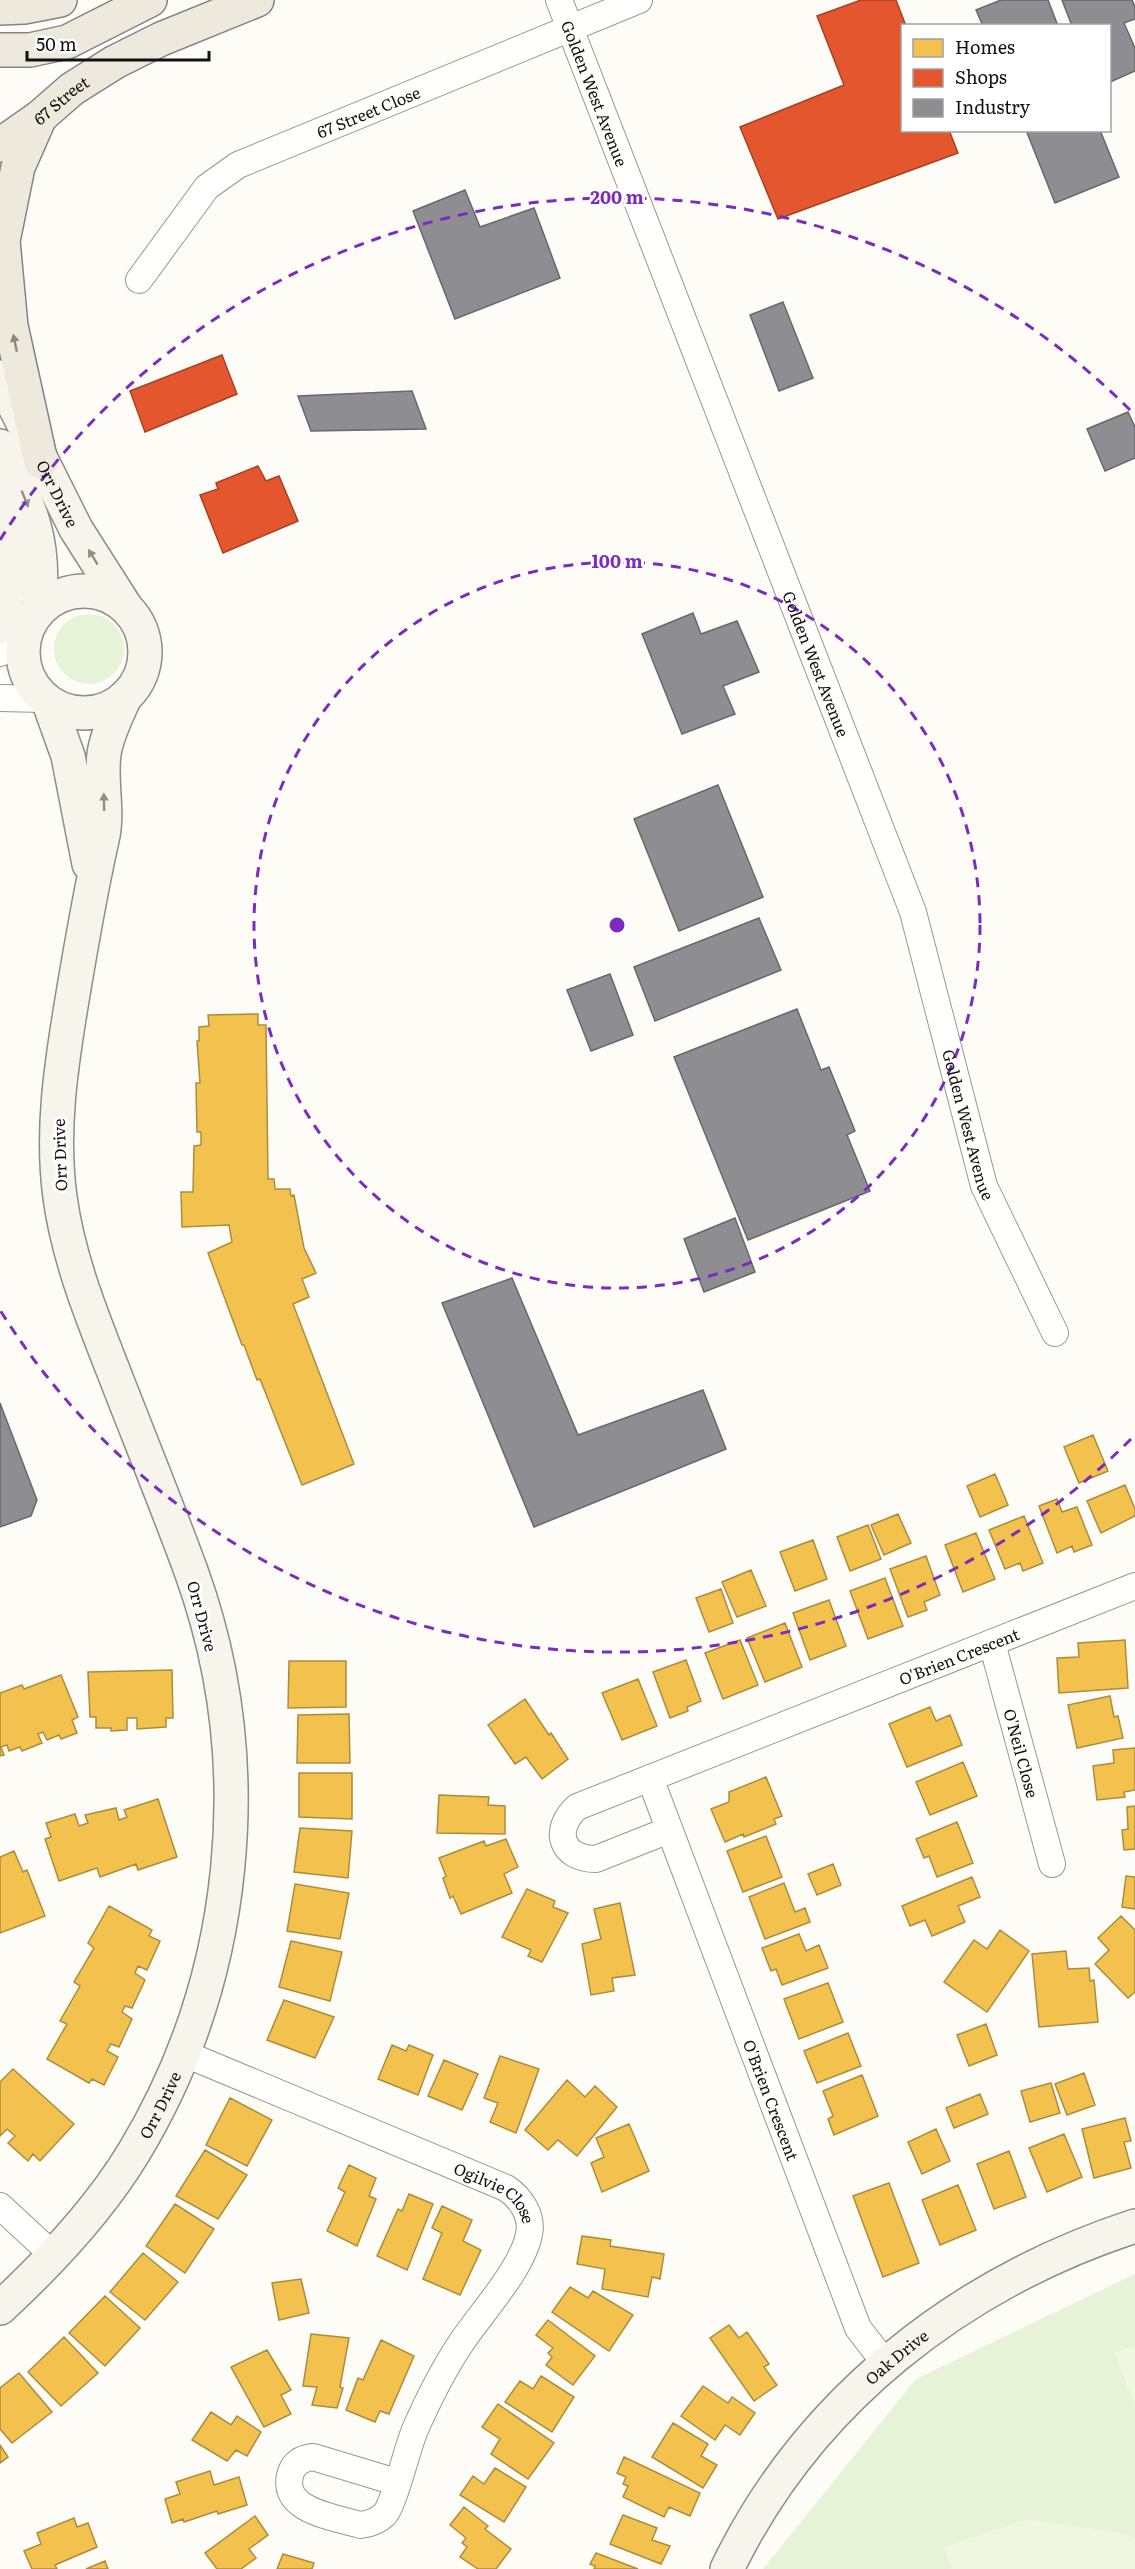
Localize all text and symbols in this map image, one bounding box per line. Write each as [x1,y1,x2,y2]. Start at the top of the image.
street label: Golden West Avenue [556,17,634,170]
scale bar [27,24,208,62]
legend [901,24,1111,132]
text: 50 m [36,30,77,57]
text: Homes [955,33,1015,60]
text: Shops [955,63,1007,90]
street label: 67 Street [28,69,94,130]
street label: 67 Street Close [313,79,424,143]
text: Industry [955,93,1031,120]
text: 200 m [590,183,644,210]
one-way arrow [10,334,19,353]
street label: Orr Drive [31,455,85,531]
one-way arrow [21,490,30,508]
text: 100 m [591,547,643,574]
one-way arrow [87,549,98,565]
street label: Golden West Avenue [777,587,856,740]
one-way arrow [99,793,108,812]
centre of rings [607,915,627,935]
street label: Golden West Avenue [937,1047,1001,1204]
street label: Orr Drive [46,1118,72,1192]
street label: Orr Drive [182,1578,224,1654]
street label: O'Brien Crescent [895,1621,1023,1690]
street label: O'Neil Close [998,1706,1045,1800]
street label: O'Brien Crescent [738,2036,806,2164]
street label: Orr Drive [132,2067,186,2143]
street label: Ogilvie Close [450,2156,541,2225]
street label: Oak Drive [859,2323,933,2390]

